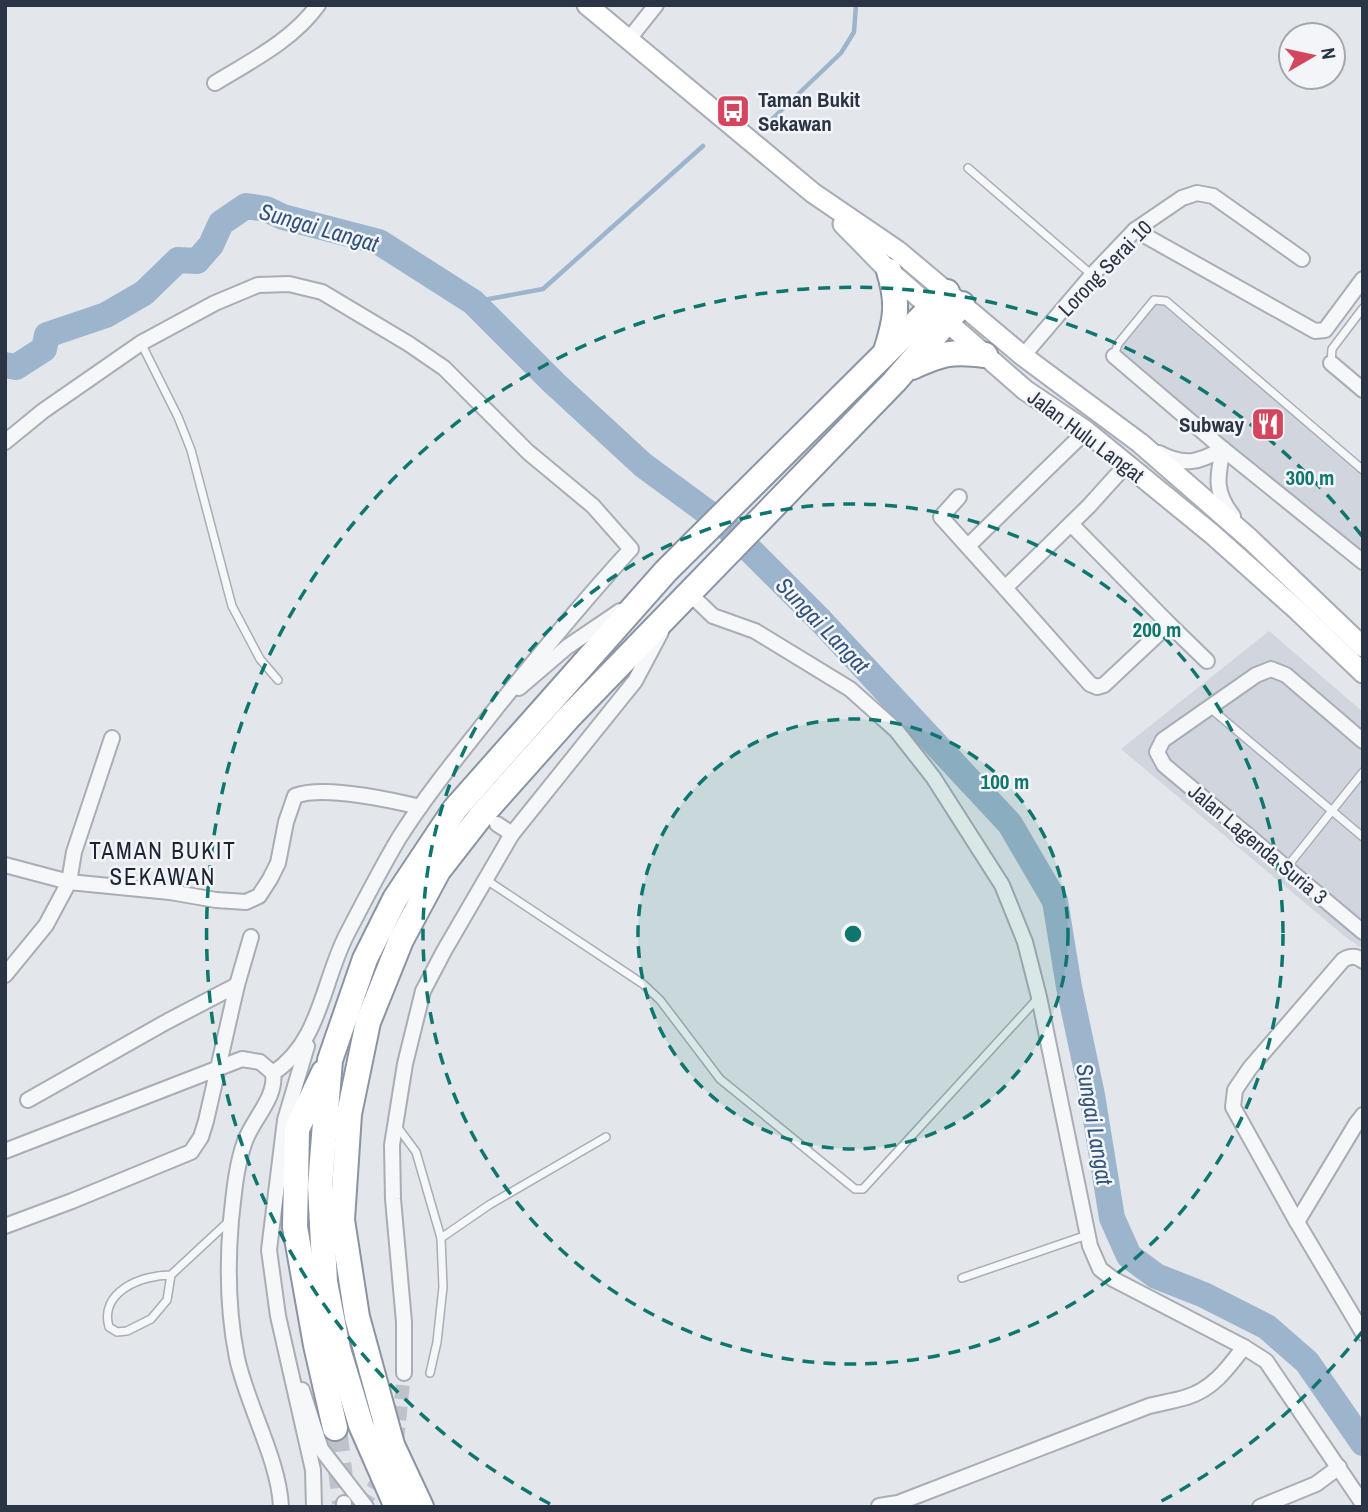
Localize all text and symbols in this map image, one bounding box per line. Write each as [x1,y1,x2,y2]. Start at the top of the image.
north arrow [1277,21,1347,91]
text: N [1315,46,1343,61]
place label: Taman Bukit Sekawan [758,85,860,138]
bus stop icon: Taman Bukit Sekawan [714,92,752,130]
water label: Sungai Langat [256,195,383,259]
street label: Lorong Serai 10 [1052,214,1158,322]
street label: Jalan Hulu Langat [1022,383,1150,489]
restaurant icon: Subway [1249,405,1287,443]
place label: Subway [1179,410,1244,439]
text: 300 m [1286,463,1334,492]
water label: Sungai Langat [769,570,877,680]
text: 200 m [1133,615,1181,644]
text: 100 m [981,767,1029,796]
street label: Jalan Lagenda Suria 3 [1182,777,1334,911]
district label: TAMAN BUKIT SEKAWAN [89,835,237,892]
centre of rings [841,922,865,946]
water label: Sungai Langat [1069,1061,1121,1188]

